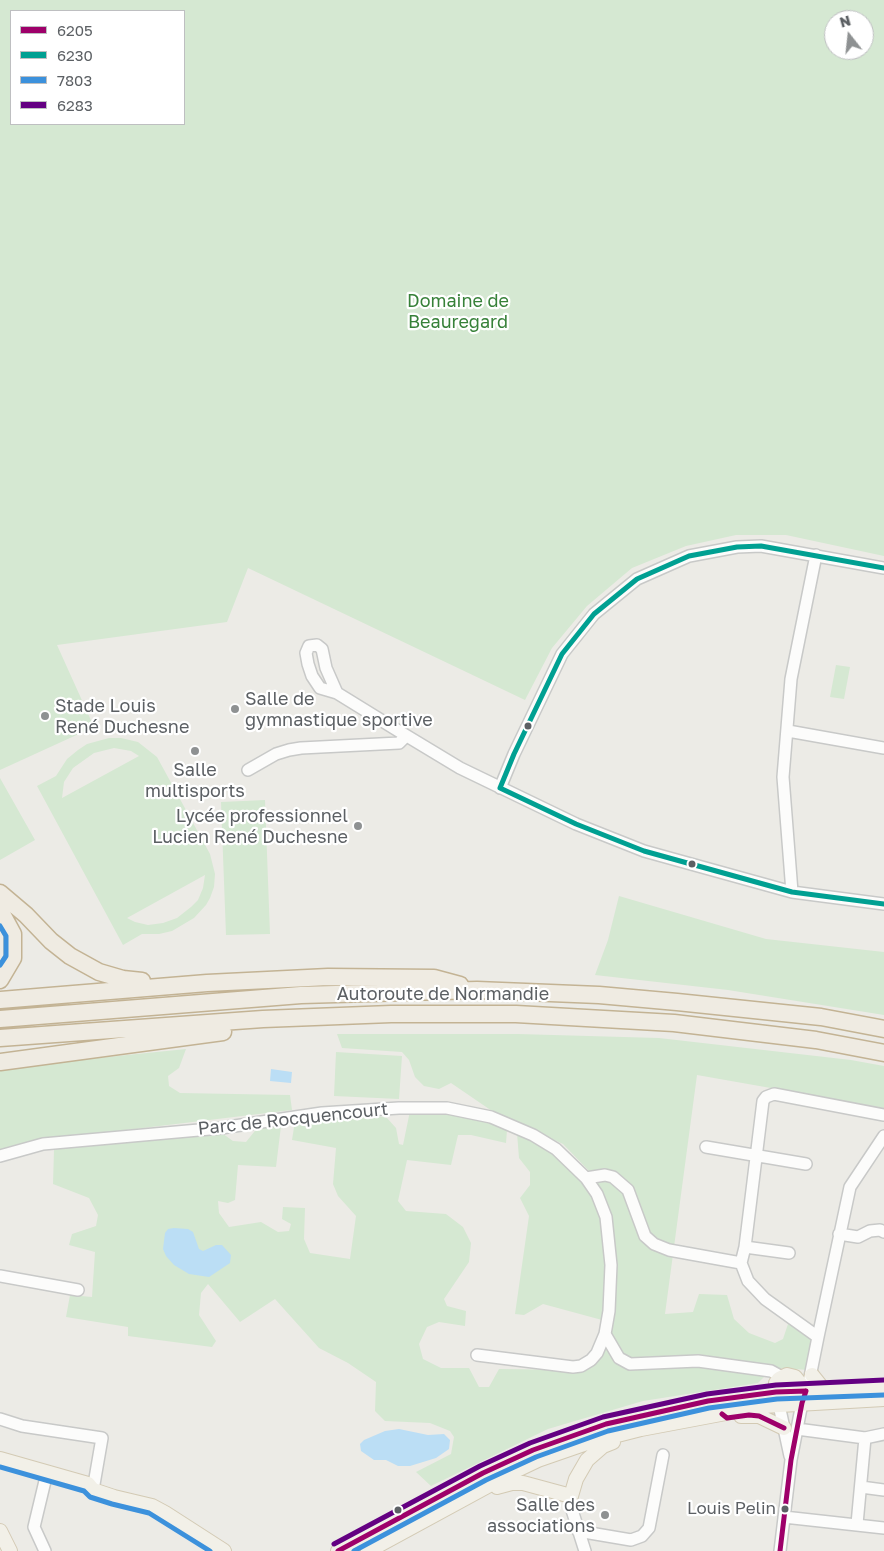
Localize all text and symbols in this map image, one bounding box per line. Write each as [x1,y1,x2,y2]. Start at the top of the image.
legend [10,10,185,125]
north arrow [824,10,874,60]
text: N [838,11,852,31]
text: 6205 [57,21,93,39]
text: 6230 [57,46,93,64]
text: 7803 [57,71,92,89]
text: 6283 [57,96,93,114]
park label: Domaine de Beauregard [407,290,509,332]
place label: Salle de gymnastique sportive [245,688,433,731]
place label: Stade Louis René Duchesne [55,695,189,738]
marker: Salle de gymnastique sportive [229,703,241,715]
marker: Stade Louis René Duchesne [39,710,51,722]
unlabelled marker [523,721,533,731]
marker: Salle multisports [189,745,201,757]
place label: Salle multisports [145,759,245,802]
place label: Lycée professionnel Lucien René Duchesne [152,805,348,848]
marker: Lycée professionnel Lucien René Duchesne [352,820,364,832]
unlabelled marker [687,859,697,869]
street label: Autoroute de Normandie [337,983,549,1005]
street label: Parc de Rocquencourt [197,1098,389,1140]
place label: Salle des associations [487,1494,595,1536]
place label: Louis Pelin [687,1499,776,1519]
marker: Louis Pelin [780,1504,790,1514]
unlabelled marker [393,1505,403,1515]
marker: Salle des associations [599,1509,611,1521]

